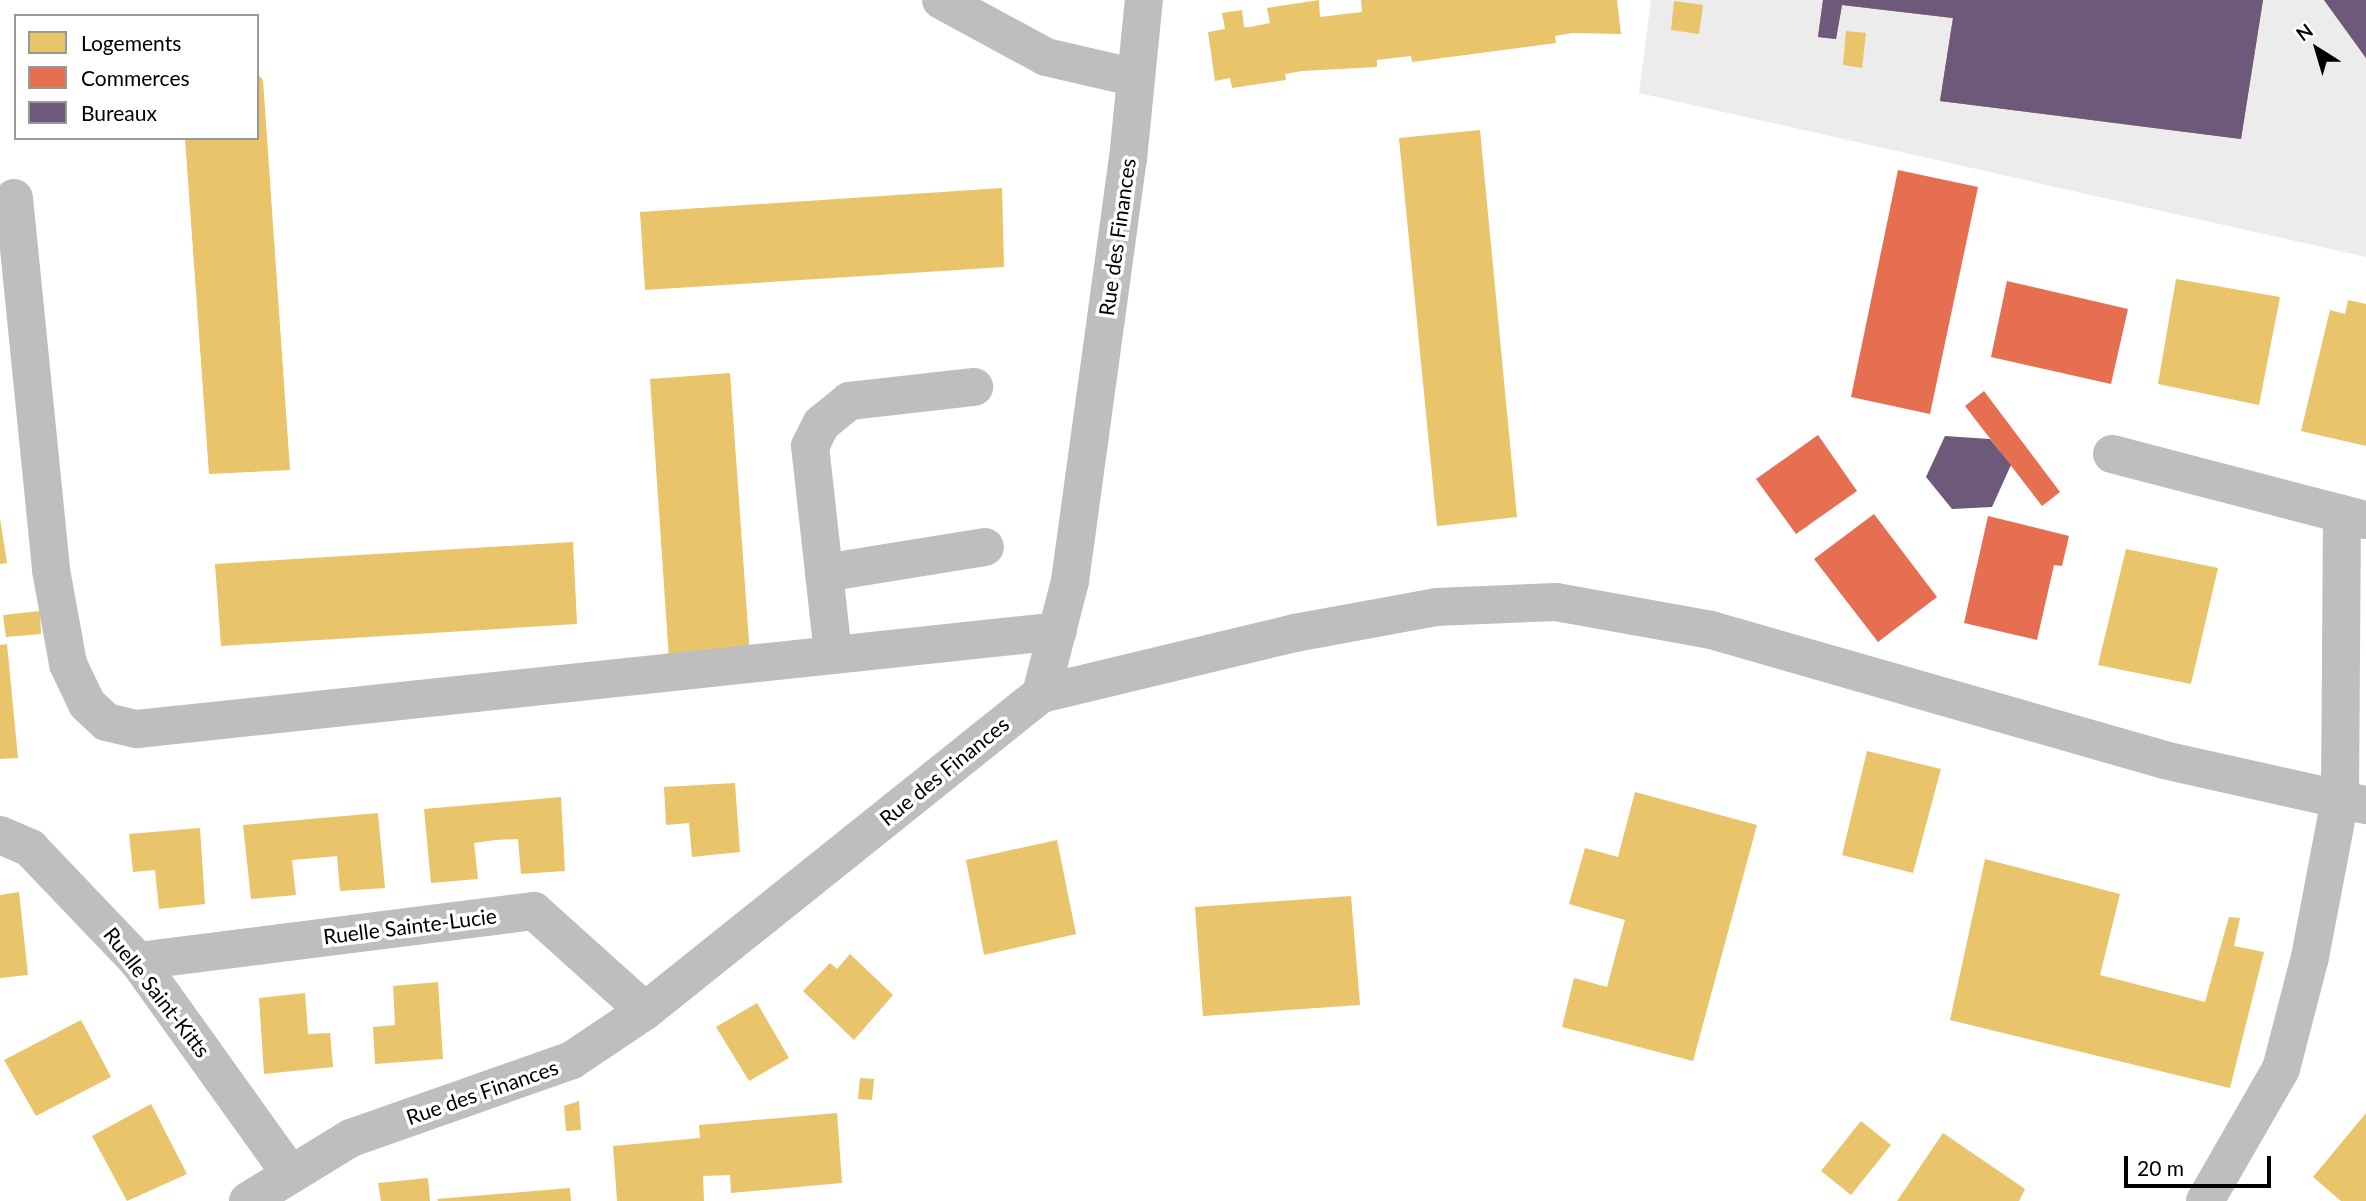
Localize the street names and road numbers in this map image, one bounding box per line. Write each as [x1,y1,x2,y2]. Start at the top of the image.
street label: Rue des Finances [1093,157,1141,317]
street label: Rue des Finances [874,711,1014,831]
street label: Ruelle Sainte-Lucie [322,903,498,949]
street label: Ruelle Saint-Kitts [98,922,216,1062]
street label: Rue des Finances [403,1054,561,1130]

